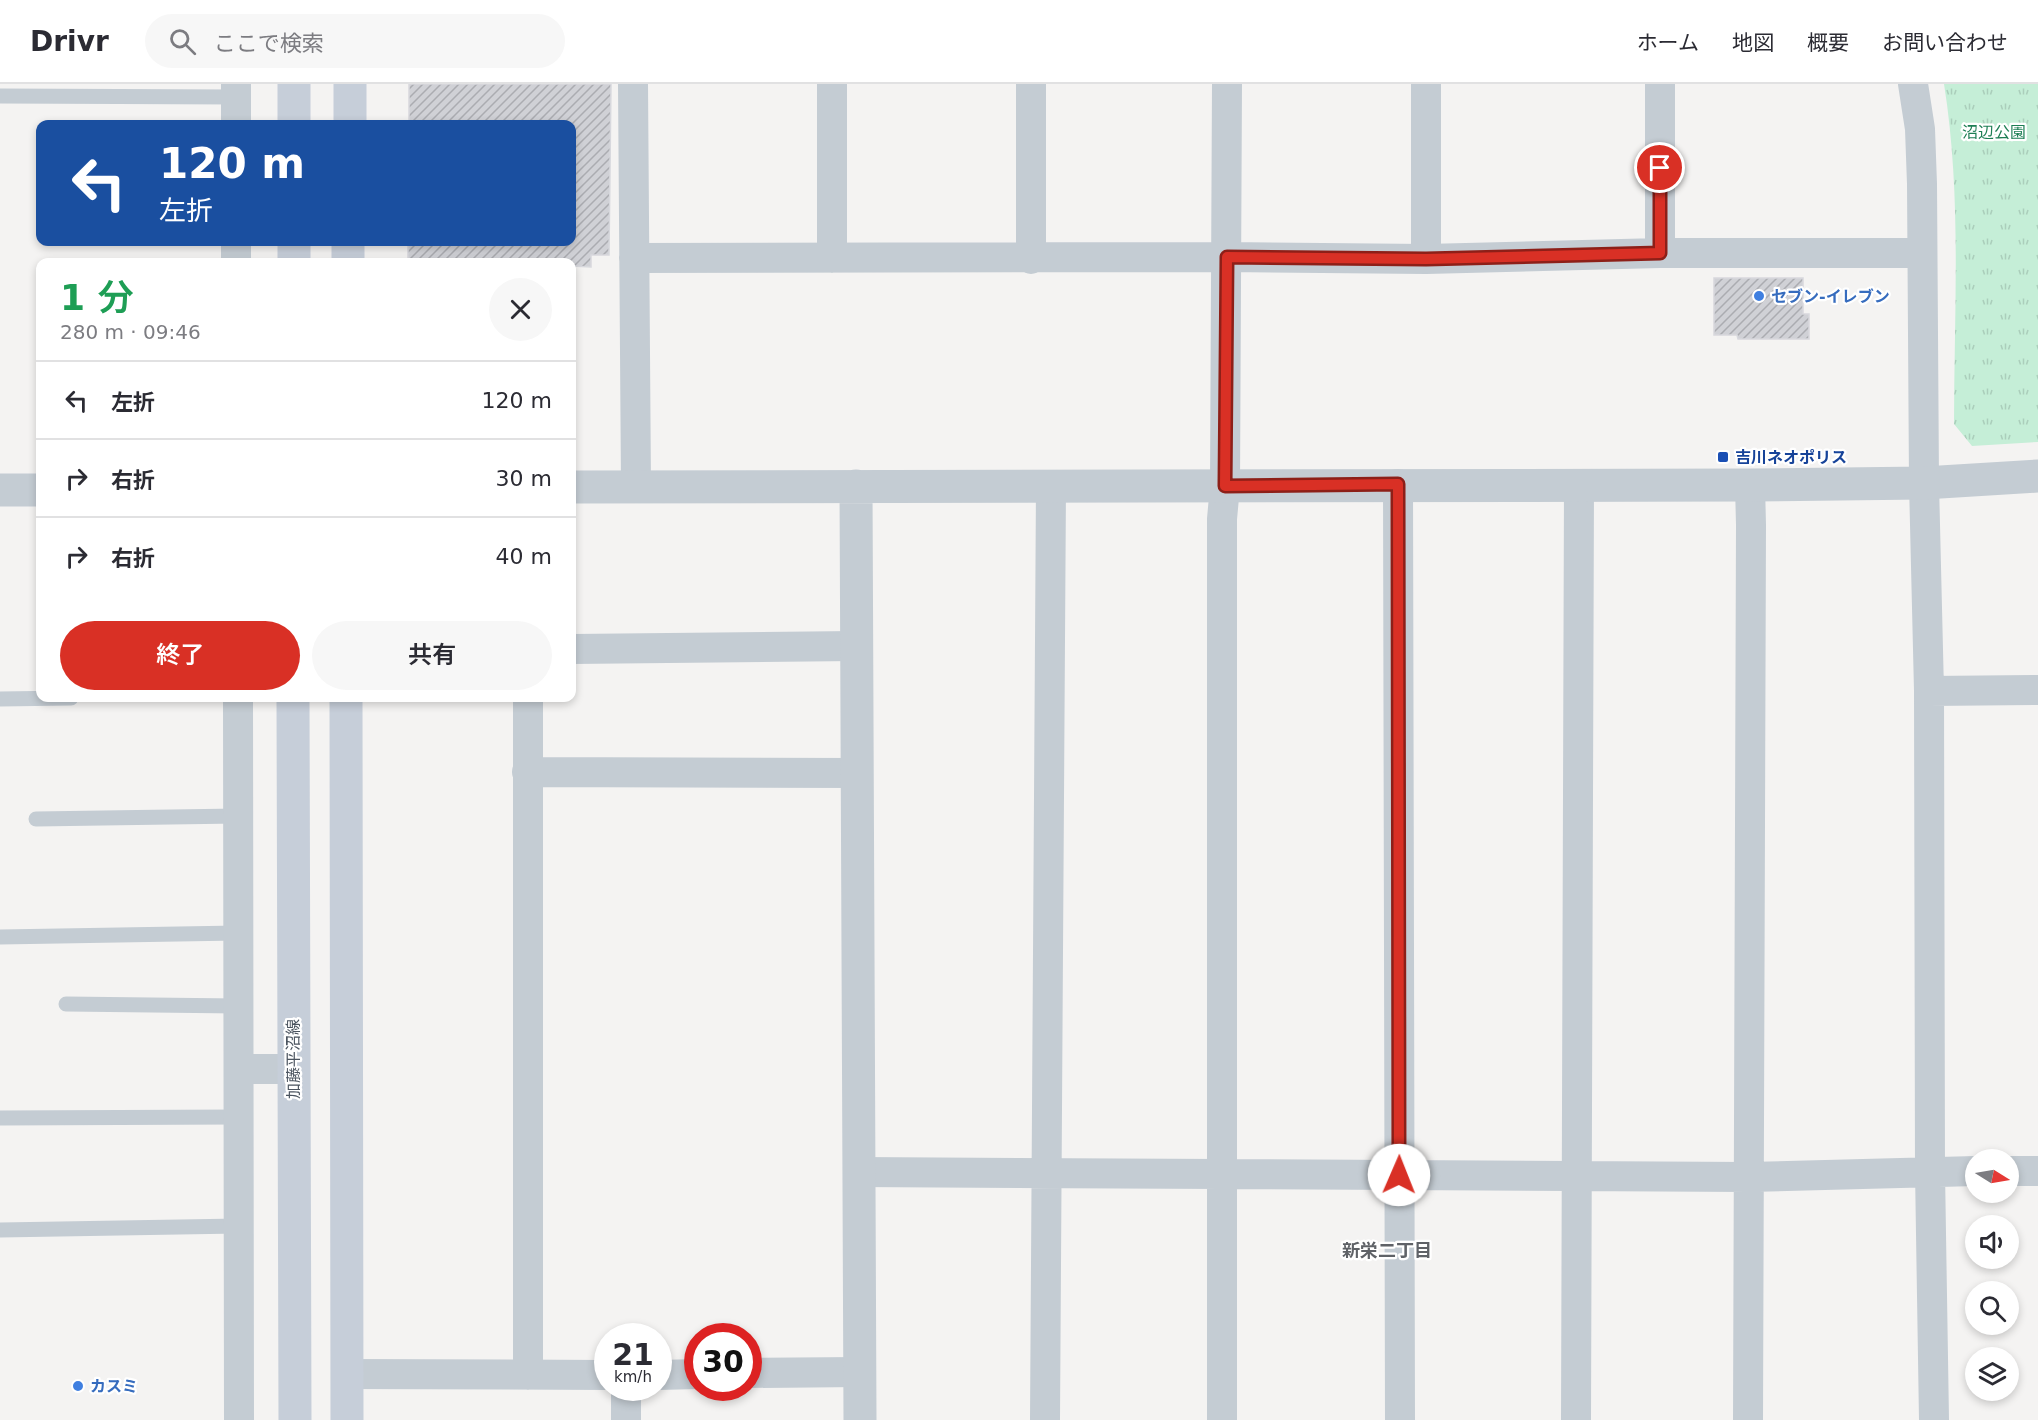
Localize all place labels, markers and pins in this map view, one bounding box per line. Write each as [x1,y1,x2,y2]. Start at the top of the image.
pin [1634,142,1685,193]
place label: セブン-イレブン [1771,287,1890,306]
marker: セブン-イレブン [1752,289,1766,303]
place label: 吉川ネオポリス [1735,448,1847,467]
marker: 吉川ネオポリス [1716,450,1730,464]
place label: カスミ [90,1377,138,1396]
marker: カスミ [71,1379,85,1393]

